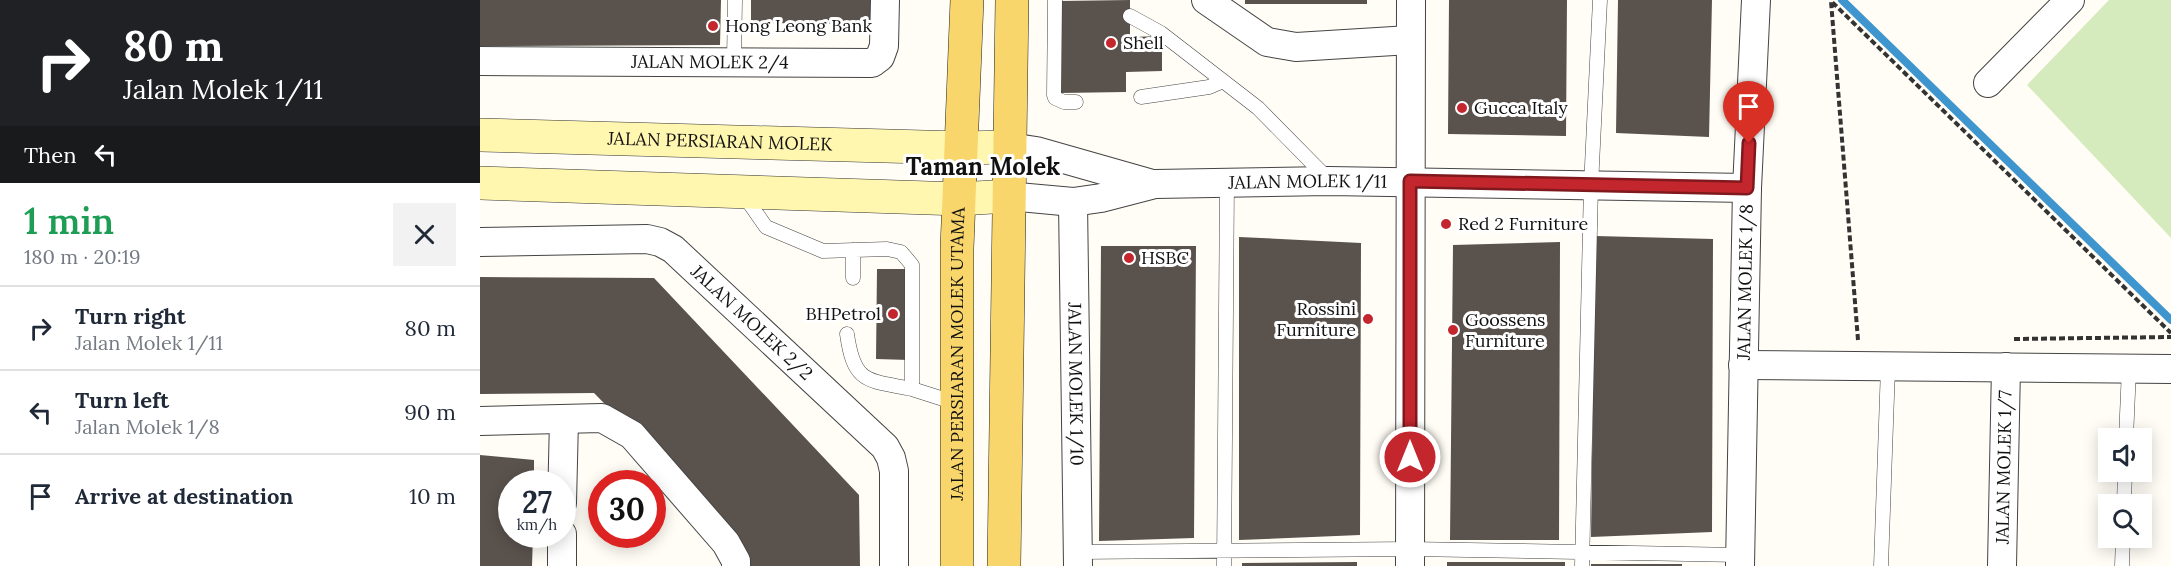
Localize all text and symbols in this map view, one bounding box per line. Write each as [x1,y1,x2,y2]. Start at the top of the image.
place label: Hong Leong Bank [725,14,872,37]
text: 80 m [123,19,223,73]
marker: Hong Leong Bank [706,19,720,33]
icon: right [24,24,102,102]
place label: Shell [1123,31,1164,54]
marker: Shell [1104,36,1118,50]
street label: JALAN MOLEK 2/4 [630,50,789,74]
text: Jalan Molek 1/11 [123,72,323,106]
pin [1723,81,1774,143]
icon: arrive [1732,90,1765,123]
place label: Gucca Italy [1474,96,1568,119]
marker: Gucca Italy [1455,101,1469,115]
street label: JALAN PERSIARAN MOLEK [606,126,834,156]
icon: left [89,138,122,171]
text: Then [24,141,77,169]
district label: Taman Molek [906,151,1060,182]
street label: JALAN MOLEK 1/11 [1227,169,1387,194]
text: 1 min [24,198,114,244]
button: close [393,203,456,266]
street label: JALAN MOLEK 1/8 [1732,204,1758,361]
street label: JALAN PERSIARAN MOLEK UTAMA [945,206,970,502]
place label: Red 2 Furniture [1458,212,1589,235]
marker: Red 2 Furniture [1439,217,1453,231]
text: 180 m · 20:19 [24,244,141,269]
place label: HSBC [1141,246,1189,269]
marker: HSBC [1122,251,1136,265]
street label: JALAN MOLEK 2/2 [686,259,818,385]
place label: Rossini Furniture [1276,297,1356,341]
street label: JALAN MOLEK 1/10 [1063,301,1089,466]
text: Turn right [75,302,186,330]
place label: BHPetrol [806,302,881,325]
marker: BHPetrol [886,307,900,321]
place label: Goossens Furniture [1465,308,1545,352]
icon: right [24,312,57,345]
marker: Rossini Furniture [1361,312,1375,326]
text: 80 m [405,314,456,342]
marker: Goossens Furniture [1446,323,1460,337]
text: Jalan Molek 1/11 [75,330,223,355]
text: Turn left [75,386,169,414]
street label: JALAN MOLEK 1/7 [1990,390,2017,545]
icon: left [24,396,57,429]
text: 90 m [404,398,456,426]
text: Jalan Molek 1/8 [75,414,220,439]
position arrow [1378,425,1442,489]
map controls [2098,428,2152,548]
button: sound [2098,428,2152,482]
speed limit sign: 30 [588,470,666,548]
icon: arrive [24,480,57,513]
text: Arrive at destination [75,482,293,510]
text: 10 m [409,482,456,510]
text: 27 [522,483,552,521]
button: search [2098,494,2152,548]
text: km/h [517,515,557,534]

